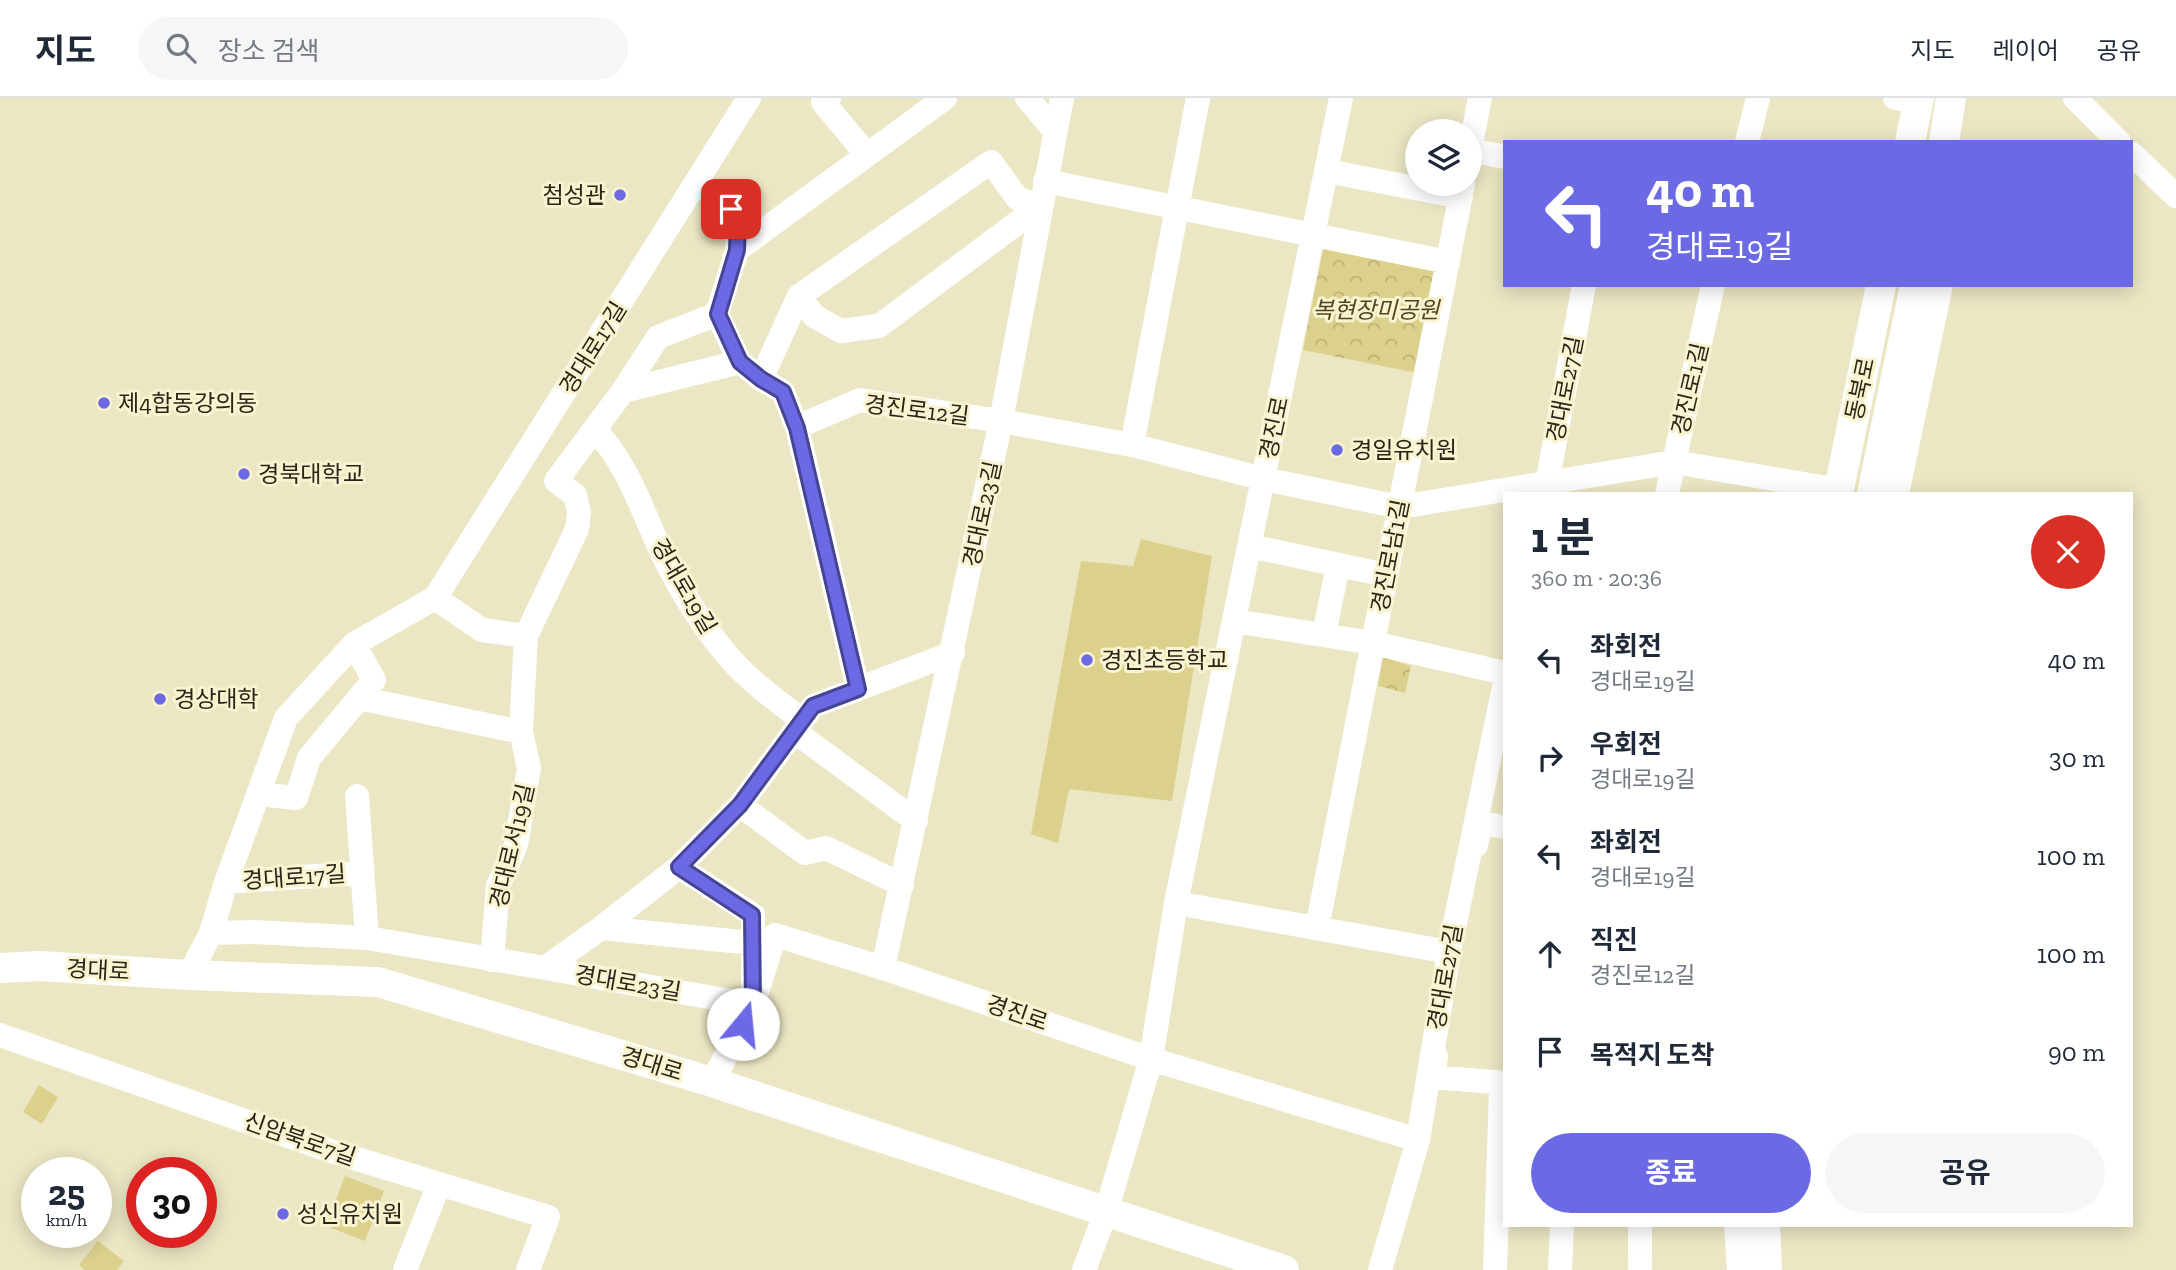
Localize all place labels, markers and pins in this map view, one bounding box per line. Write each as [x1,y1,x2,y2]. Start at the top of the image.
pin [701,179,761,239]
place label: 첨성관 [543,181,606,209]
marker: 첨성관 [612,187,628,203]
place label: 제4합동강의동 [118,389,257,417]
marker: 제4합동강의동 [96,395,112,411]
place label: 경일유치원 [1351,436,1457,464]
marker: 경일유치원 [1329,442,1345,458]
place label: 경북대학교 [258,460,364,488]
marker: 경북대학교 [236,466,252,482]
place label: 경진초등학교 [1101,646,1228,674]
marker: 경진초등학교 [1079,652,1095,668]
place label: 경상대학 [174,685,259,713]
marker: 경상대학 [152,691,168,707]
place label: 성신유치원 [297,1200,403,1228]
marker: 성신유치원 [275,1206,291,1222]

